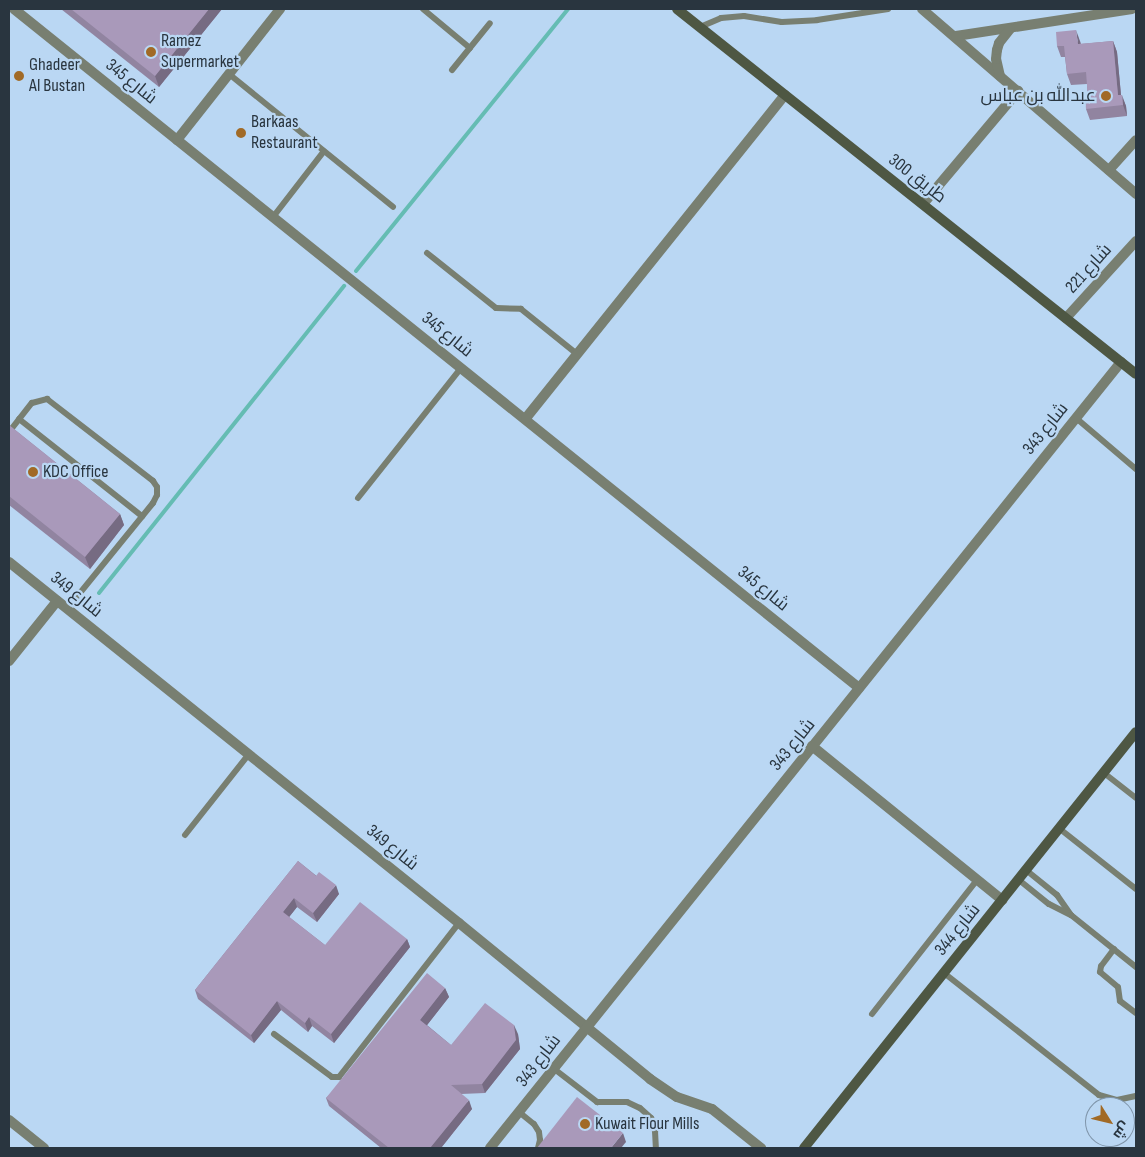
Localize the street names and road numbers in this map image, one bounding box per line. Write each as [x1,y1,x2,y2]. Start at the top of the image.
street label: شارع 345 [101,55,161,109]
street label: طريق 300 [884,150,950,208]
street label: شارع 221 [1061,240,1117,298]
street label: شارع 345 [417,308,477,362]
street label: شارع 343 [1019,399,1073,459]
street label: شارع 345 [733,562,793,616]
street label: شارع 349 [46,567,106,623]
street label: شارع 343 [766,715,820,775]
street label: شارع 349 [362,820,422,876]
street label: شارع 344 [931,900,985,960]
street label: شارع 343 [512,1031,566,1091]

